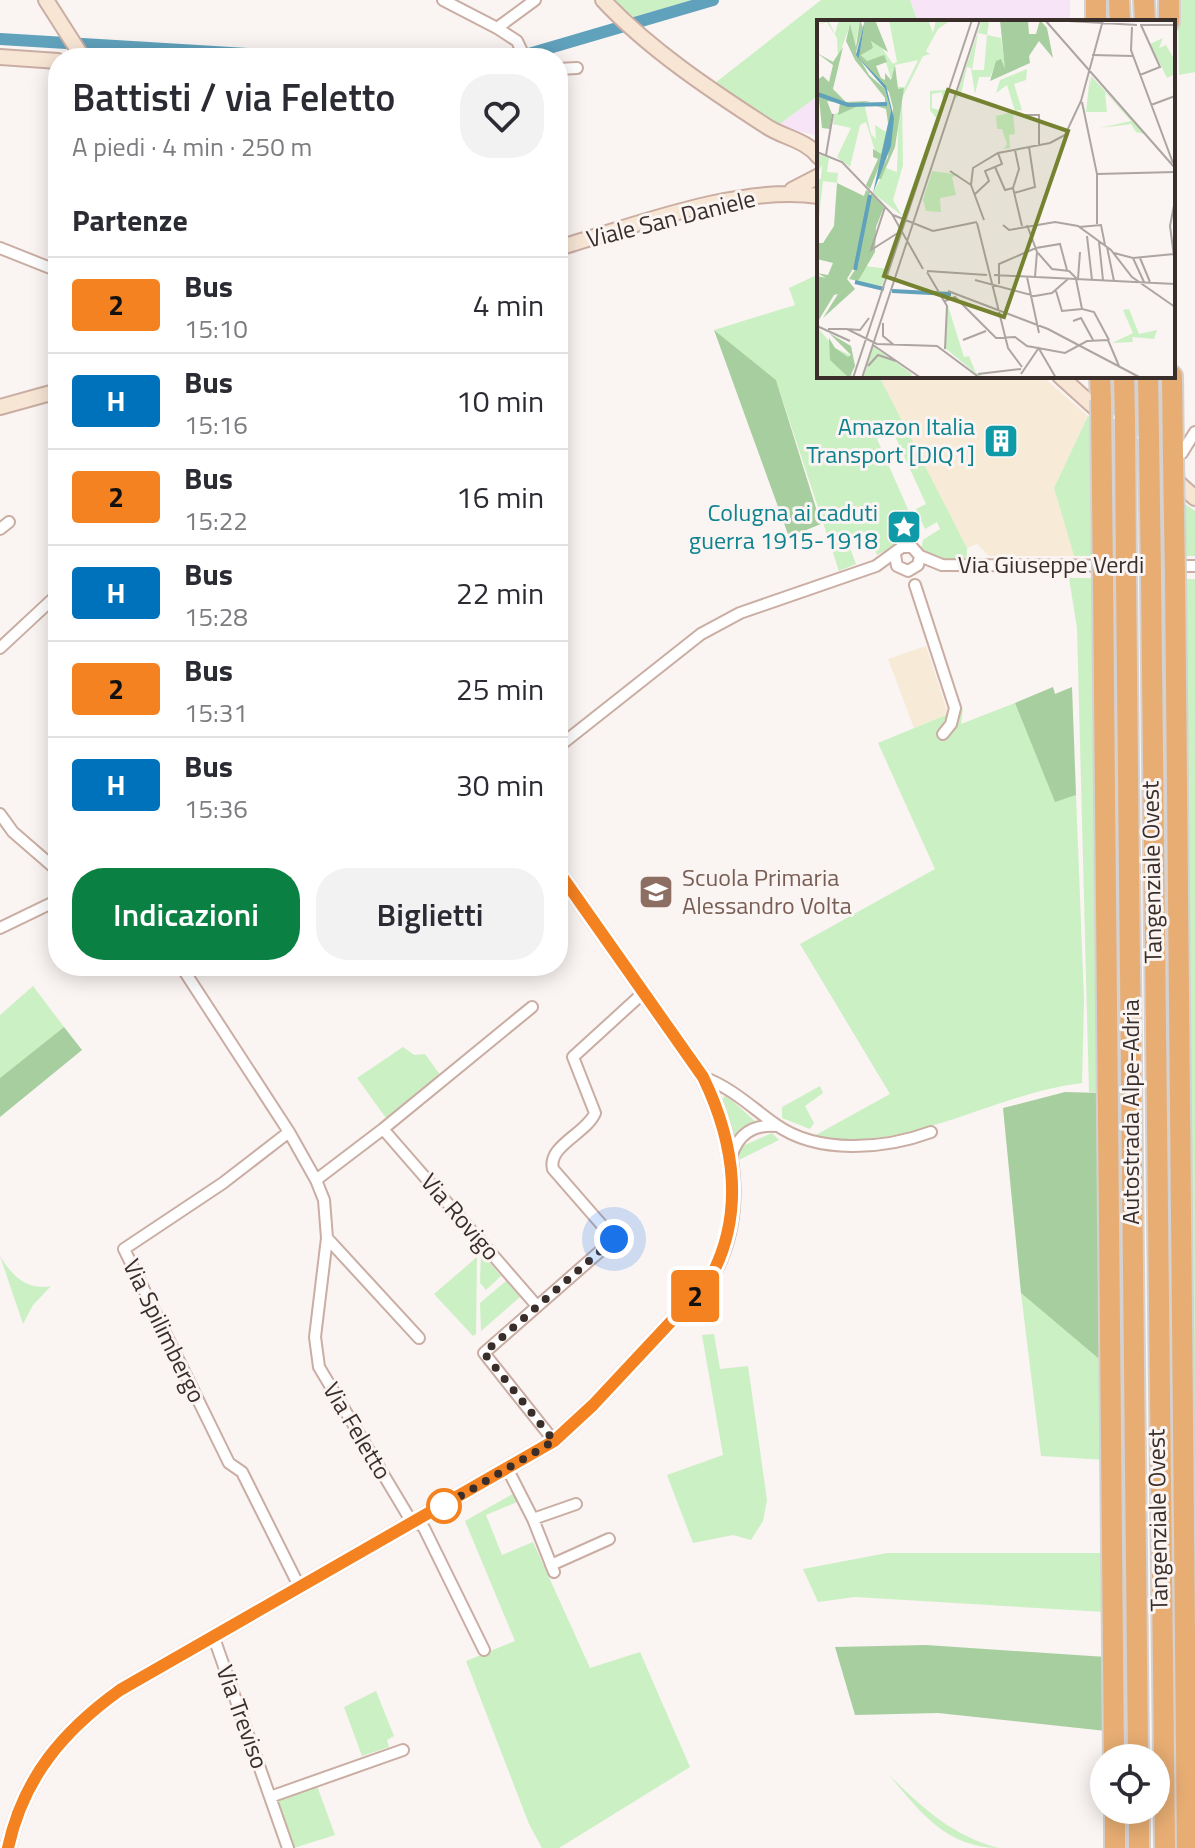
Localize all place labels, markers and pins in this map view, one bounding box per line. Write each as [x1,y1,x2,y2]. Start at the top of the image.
place label: Amazon Italia Transport [DIQ1] [806,408,975,472]
building icon: Amazon Italia Transport [DIQ1] [982,422,1020,460]
place label: Colugna ai caduti guerra 1915-1918 [689,494,878,558]
place icon: Colugna ai caduti guerra 1915-1918 [885,508,923,546]
place label: Scuola Primaria Alessandro Volta [682,859,852,923]
school or university icon: Scuola Primaria Alessandro Volta [637,873,675,911]
unlabelled marker [427,1489,461,1523]

